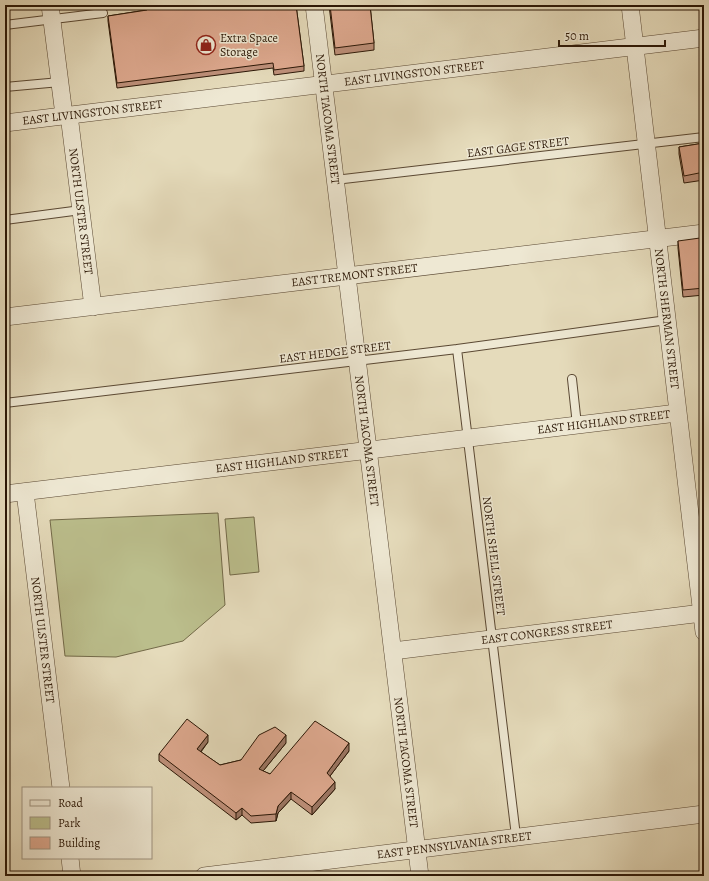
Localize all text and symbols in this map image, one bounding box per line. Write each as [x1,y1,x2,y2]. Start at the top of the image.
scale bar [559,22,665,48]
text: 50 m [565,28,589,44]
place label: Extra Space Storage [220,30,278,60]
shop icon: Extra Space Storage [195,34,217,56]
street label: NORTH TACOMA STREET [312,53,344,186]
street label: EAST LIVINGSTON STREET [343,57,485,90]
street label: EAST LIVINGSTON STREET [21,96,164,129]
street label: EAST GAGE STREET [466,133,570,161]
street label: NORTH ULSTER STREET [65,147,97,276]
street label: NORTH SHERMAN STREET [651,248,683,390]
street label: EAST TREMONT STREET [290,259,419,291]
street label: EAST HEDGE STREET [278,337,392,367]
street label: NORTH TACOMA STREET [351,374,383,508]
street label: EAST HIGHLAND STREET [536,406,671,438]
street label: EAST HIGHLAND STREET [215,445,350,477]
street label: NORTH SHELL STREET [479,495,509,617]
street label: NORTH ULSTER STREET [27,576,59,705]
street label: EAST CONGRESS STREET [480,616,614,648]
street label: NORTH TACOMA STREET [390,696,422,829]
legend [22,787,152,859]
text: Road [58,795,84,811]
text: Park [58,815,81,831]
street label: EAST PENNSYLVANIA STREET [376,827,533,863]
text: Building [58,835,100,851]

